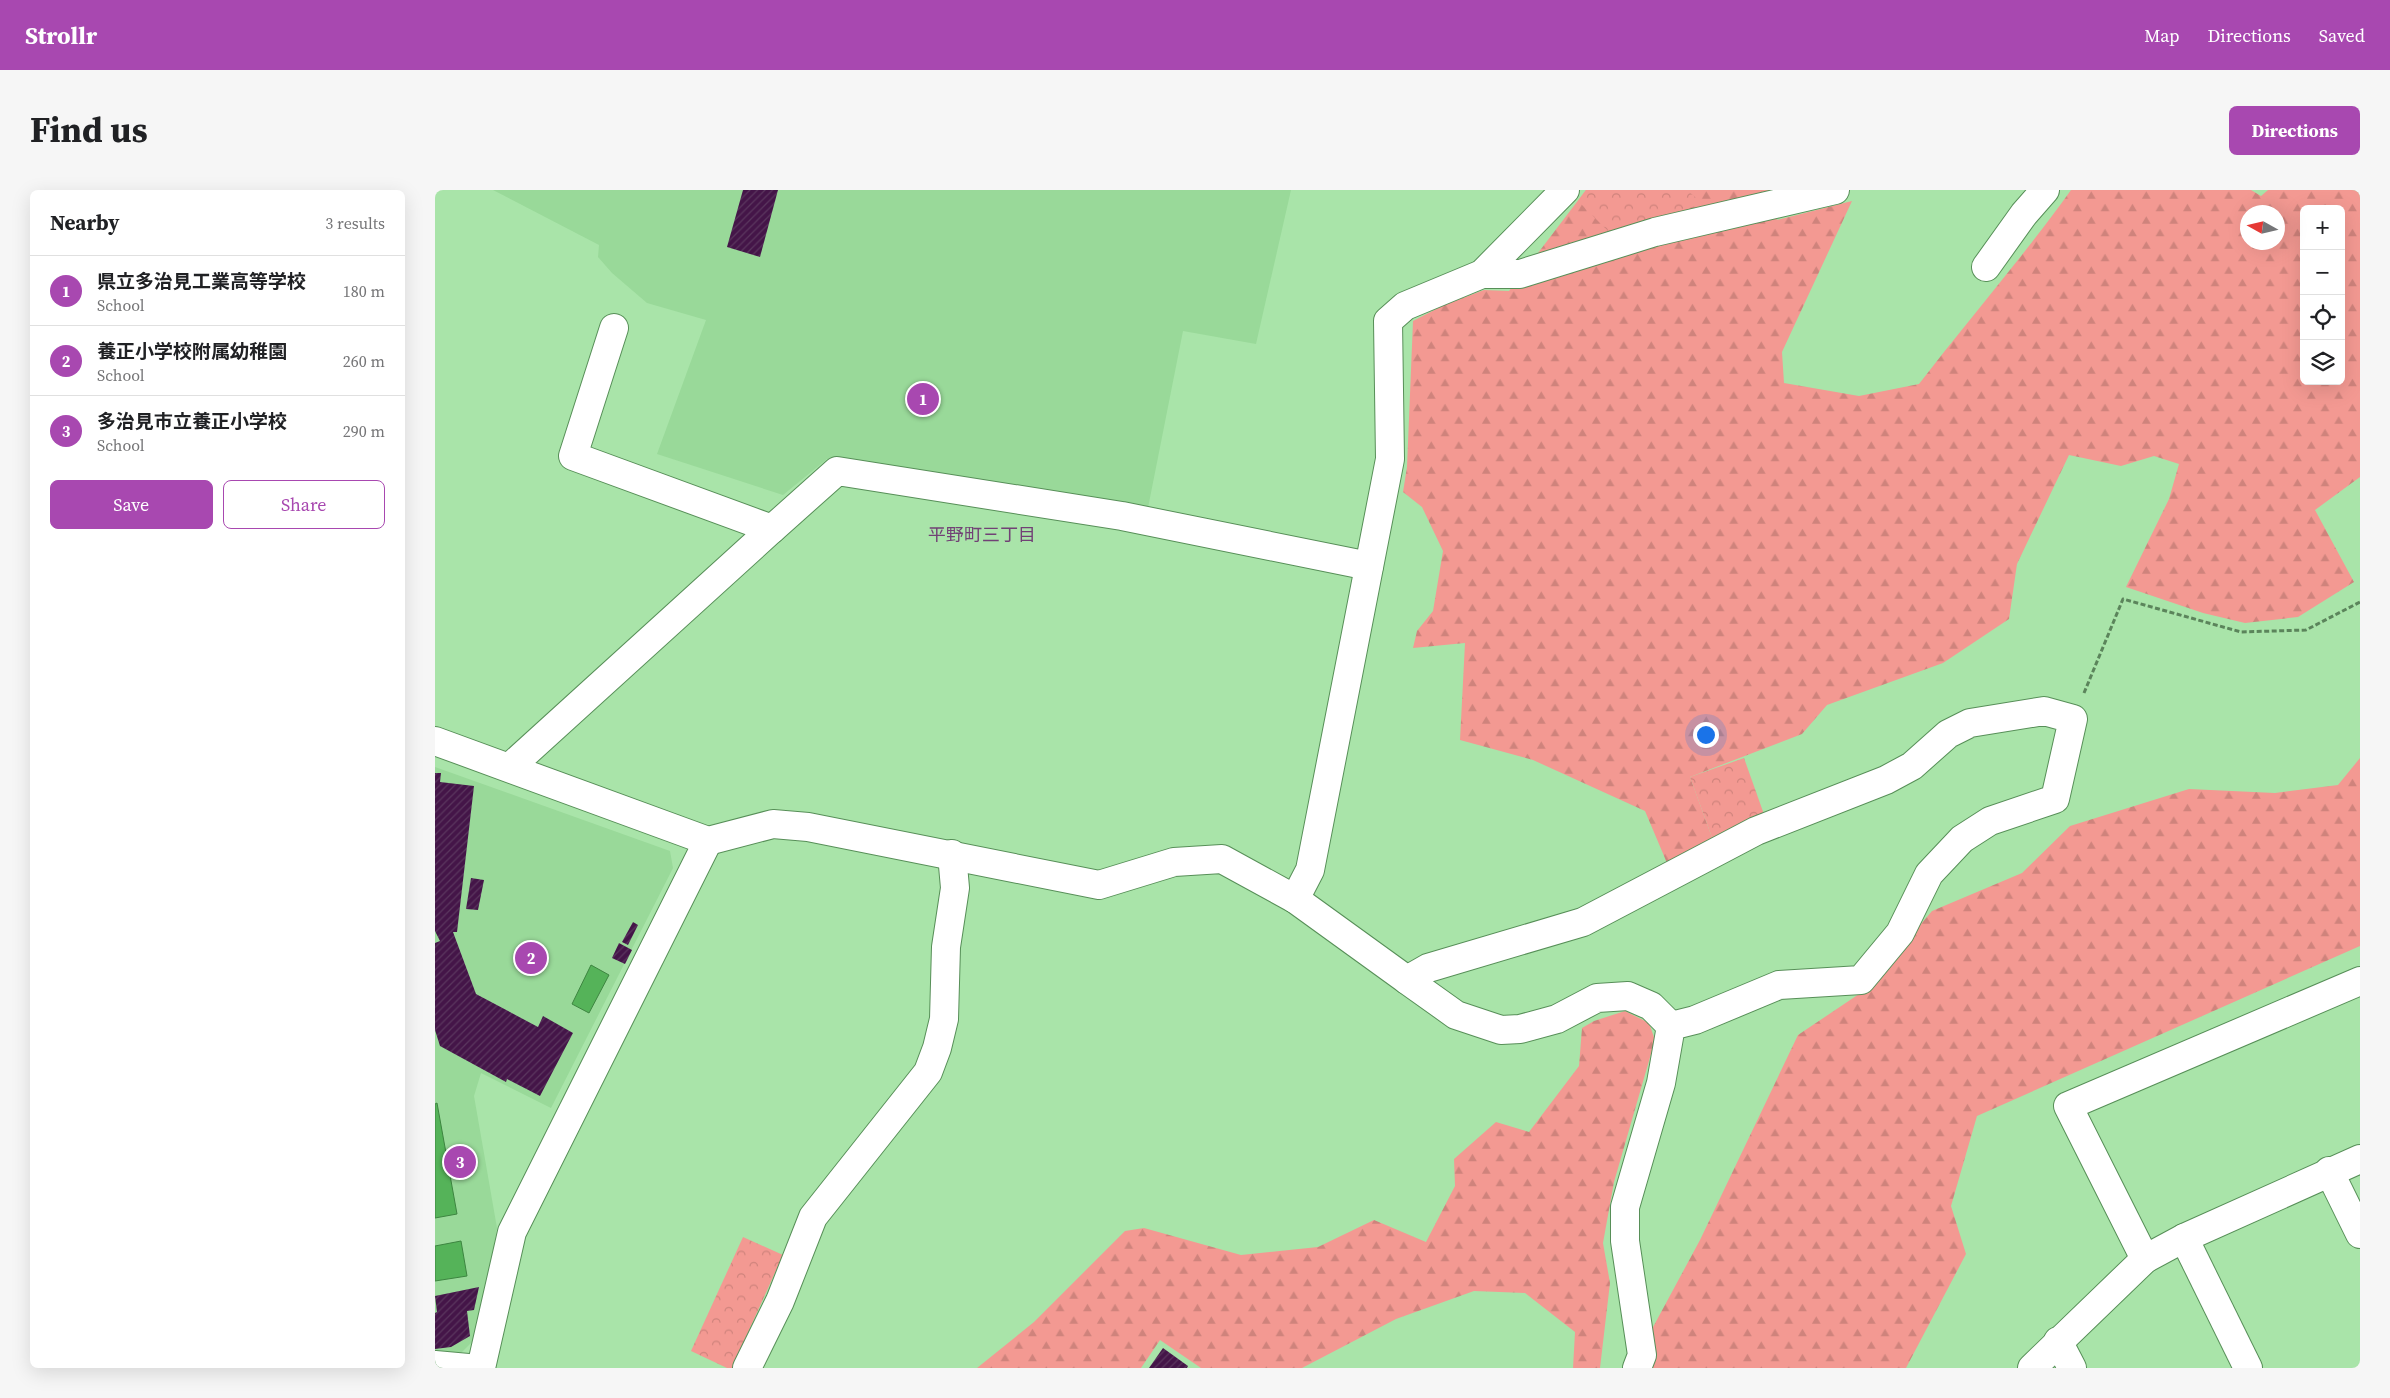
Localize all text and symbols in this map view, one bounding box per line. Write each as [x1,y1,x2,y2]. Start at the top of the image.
text: Strollr [25,19,97,52]
text: Map [2144,23,2180,48]
text: Directions [2208,23,2291,48]
text: Saved [2319,23,2365,48]
text: Find us [30,106,148,154]
button: Directions [2229,106,2360,155]
north arrow [2240,205,2285,250]
map controls [2300,205,2345,385]
button: + [2300,205,2345,250]
text: Nearby [50,208,120,237]
text: 3 results [325,212,385,234]
button: − [2300,250,2345,295]
text: 県立多治見工業高等学校 [97,268,306,294]
text: 1 [62,280,70,302]
text: 180 m [343,280,385,302]
text: School [97,294,145,316]
button: locate [2300,295,2345,340]
text: 養正小学校附属幼稚園 [97,338,287,364]
button: layers [2300,340,2345,385]
text: 2 [62,350,70,372]
text: 260 m [343,350,385,372]
text: School [97,364,145,386]
pin: 1 [907,380,939,418]
text: 多治見市立養正小学校 [97,408,287,434]
text: 3 [62,420,70,442]
text: 290 m [343,420,385,442]
text: School [97,434,145,456]
button: Save [50,480,213,529]
button: Share [223,480,385,529]
district label: 平野町三丁目 [928,522,1036,547]
your location [1693,722,1719,748]
pin: 2 [515,939,547,977]
pin: 3 [444,1143,476,1181]

